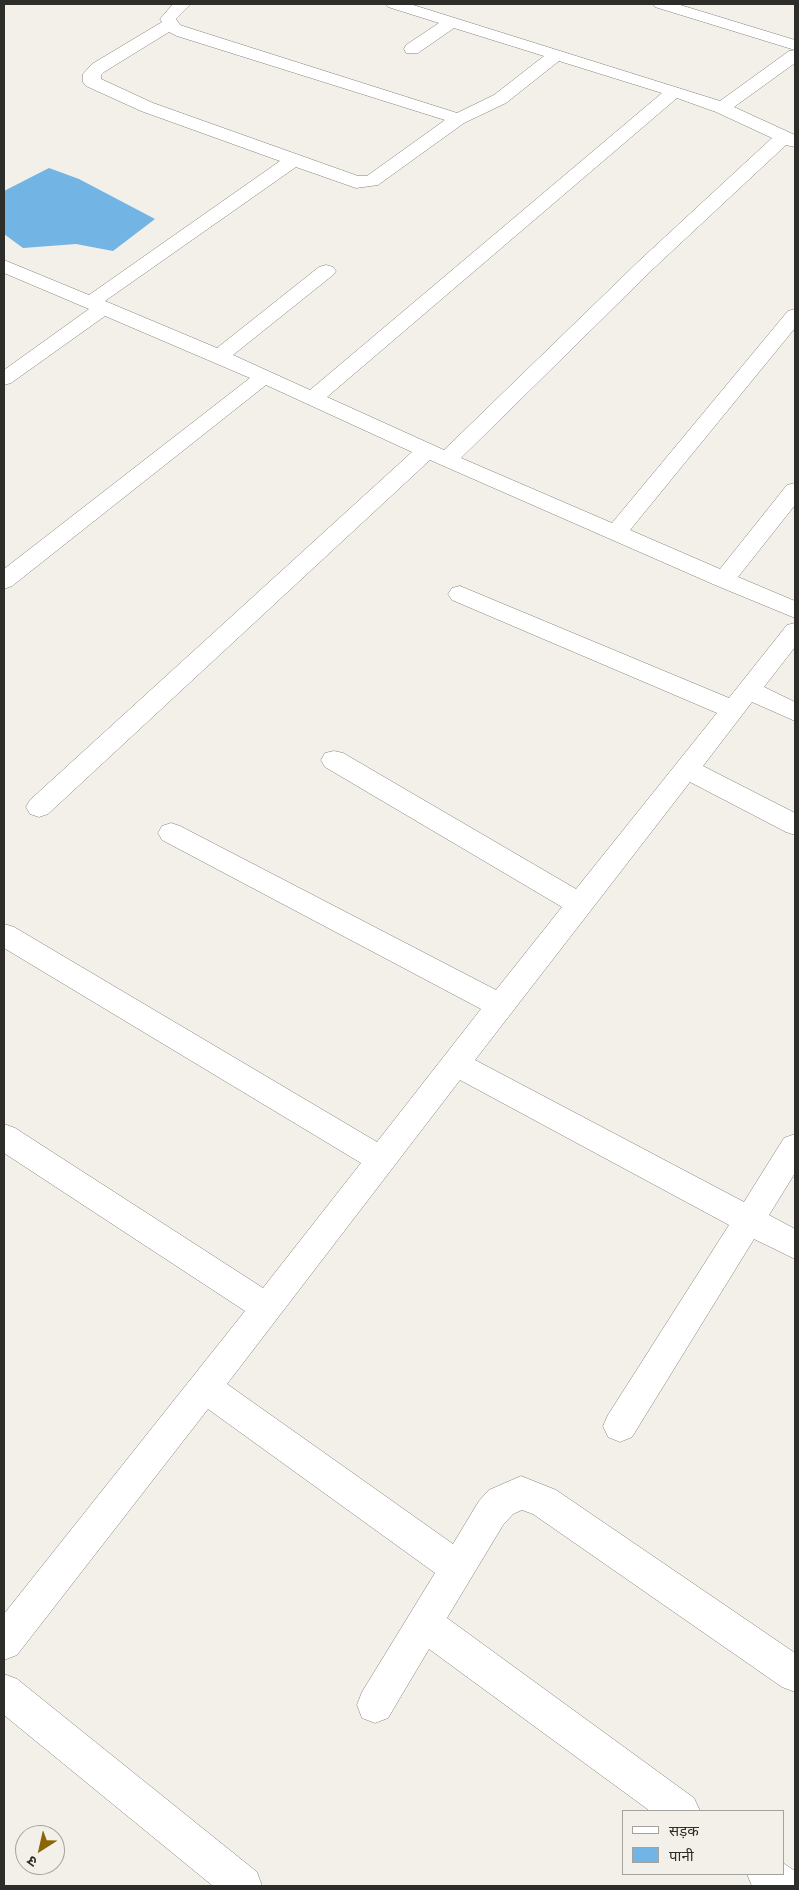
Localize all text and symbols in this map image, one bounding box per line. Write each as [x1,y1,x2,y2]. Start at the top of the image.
legend [622,1810,784,1875]
text: सड़क [669,1820,699,1840]
north arrow [15,1825,65,1875]
text: पानी [669,1845,694,1865]
text: उ [23,1852,40,1872]

